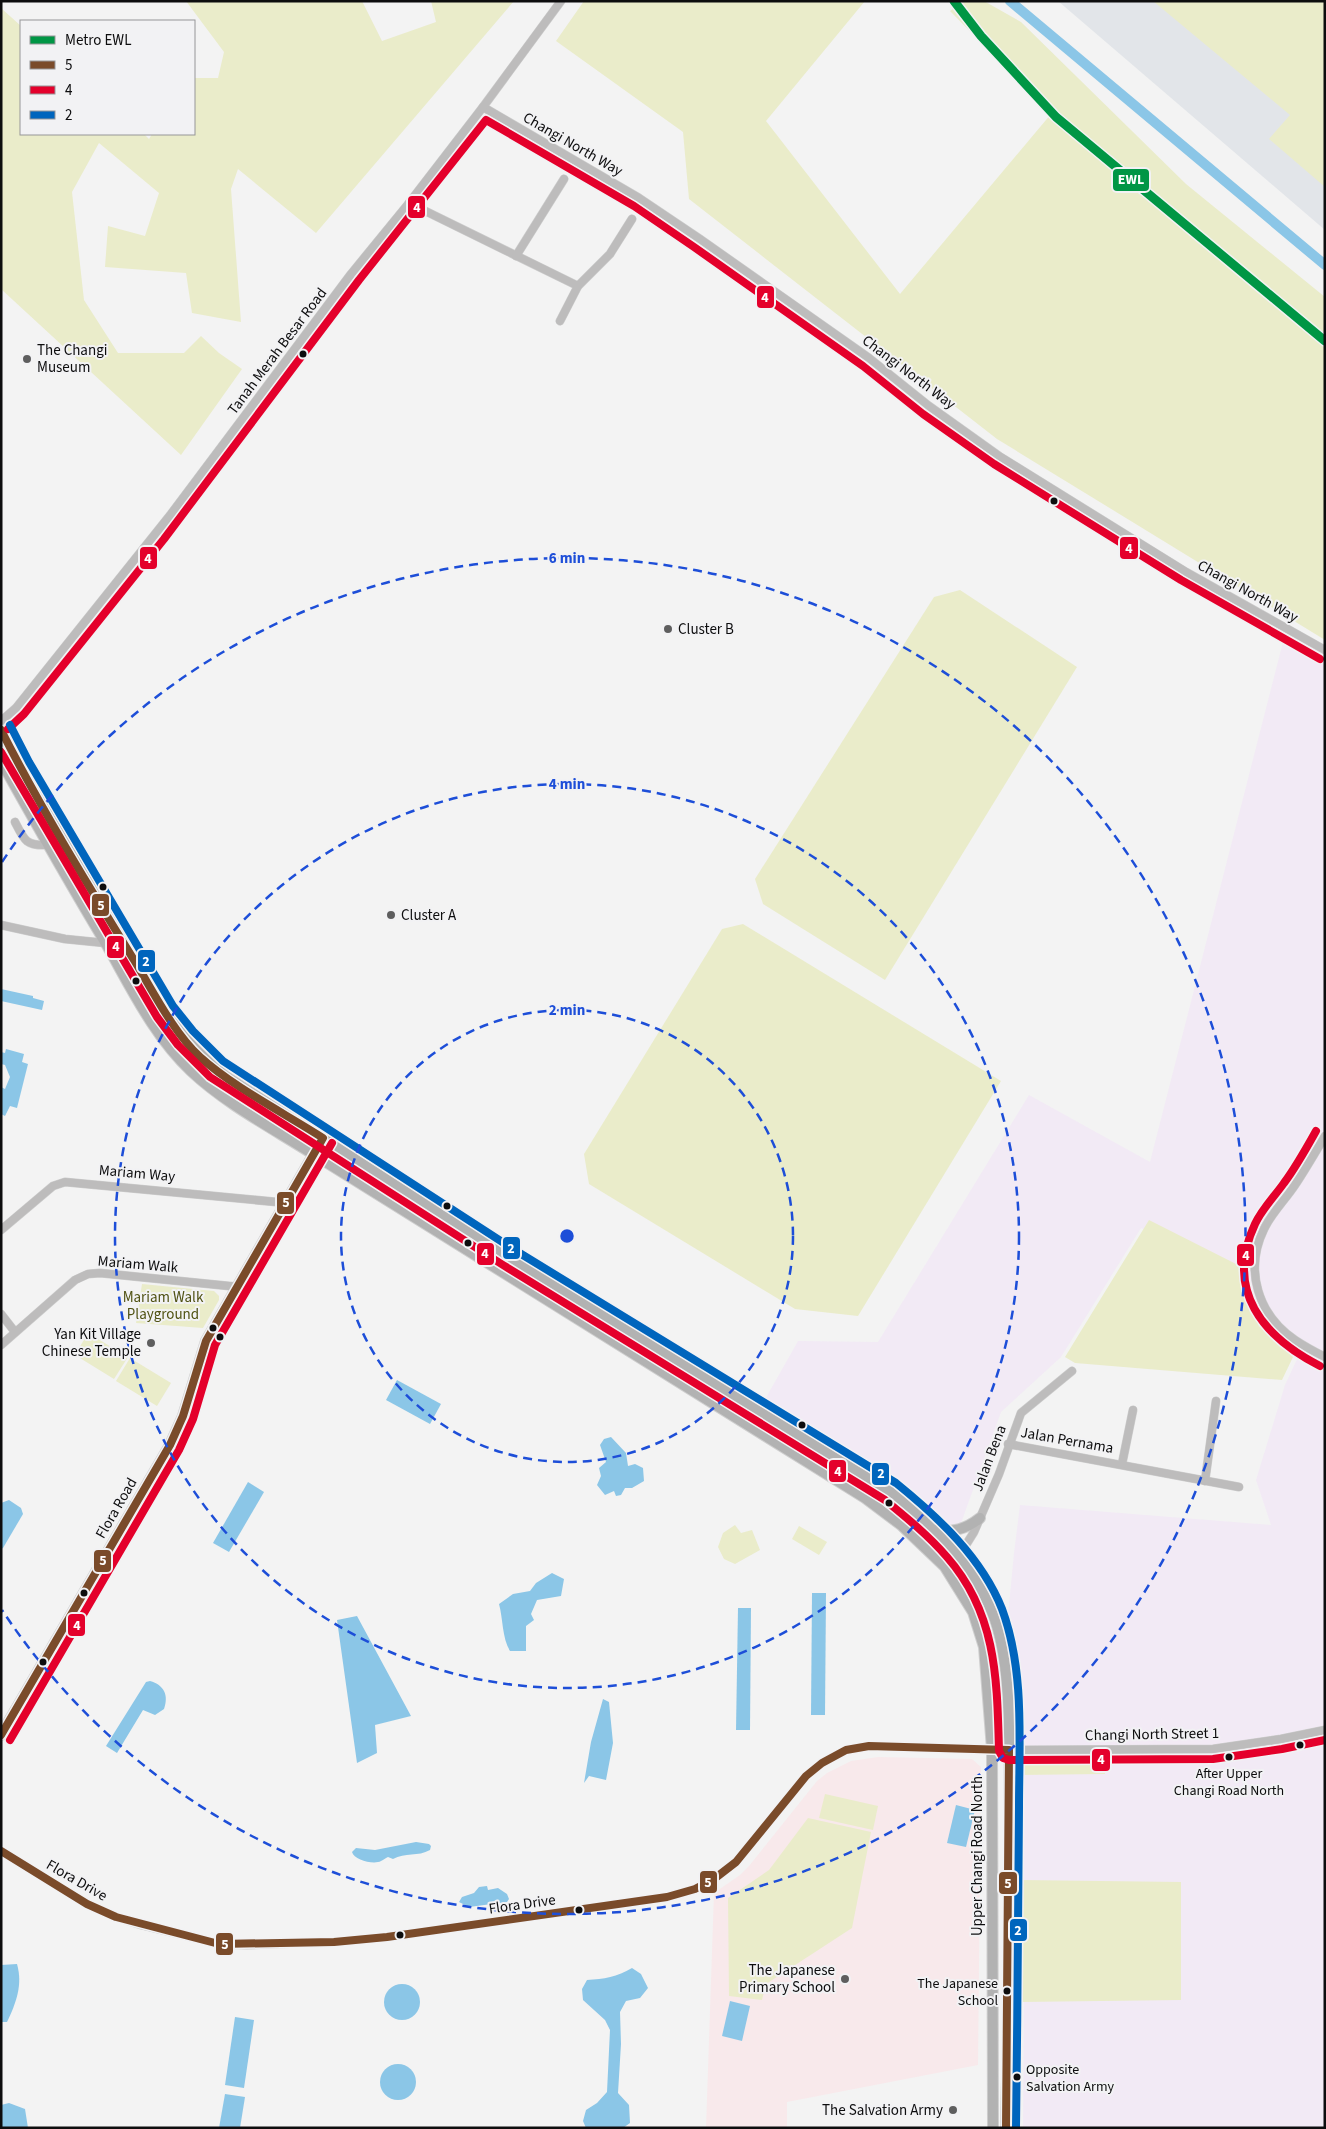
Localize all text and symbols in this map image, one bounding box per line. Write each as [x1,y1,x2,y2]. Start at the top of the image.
legend [20,20,195,135]
text: Metro EWL [65,30,131,51]
text: 5 [65,55,72,76]
text: 4 [65,80,73,101]
text: 2 [65,105,72,126]
street label: Changi North Way [519,107,627,182]
line badge: EWL [1112,168,1150,192]
text: EWL [1118,170,1144,190]
line badge: 4 [407,195,426,219]
text: 4 [413,198,421,218]
street label: Tanah Merah Besar Road [223,284,332,419]
line badge: 4 [756,285,775,309]
text: 4 [761,288,769,308]
street label: Changi North Way [858,330,960,415]
place label: The Changi Museum [37,340,107,378]
unlabelled marker [298,349,308,359]
marker: The Changi Museum [21,353,33,365]
unlabelled marker [1049,496,1059,506]
line badge: 4 [1119,536,1139,560]
text: 4 [1125,539,1133,559]
line badge: 4 [139,546,158,570]
text: 6 min [549,548,585,569]
text: 4 [144,549,152,569]
street label: Changi North Way [1194,555,1302,628]
place label: Cluster B [678,619,734,640]
marker: Cluster B [662,623,674,635]
text: 4 min [549,774,585,795]
unlabelled marker [98,882,108,892]
line badge: 5 [91,893,110,917]
text: 5 [97,896,105,916]
place label: Cluster A [401,905,457,926]
marker: Cluster A [385,909,397,921]
line badge: 4 [106,935,125,959]
text: 4 [112,937,120,957]
line badge: 2 [137,949,156,973]
text: 2 [142,952,150,972]
unlabelled marker [131,976,141,986]
text: 2 min [549,1000,585,1021]
street label: Mariam Way [98,1160,176,1187]
line badge: 5 [276,1191,295,1215]
text: 5 [282,1193,290,1213]
unlabelled marker [442,1201,452,1211]
centre of rings [558,1227,576,1245]
line badge: 2 [502,1236,521,1260]
unlabelled marker [463,1238,473,1248]
text: 2 [507,1239,515,1259]
line badge: 4 [476,1242,495,1266]
line badge: 4 [1236,1243,1255,1267]
text: 4 [481,1244,489,1264]
text: 4 [1242,1246,1250,1266]
street label: Mariam Walk [97,1251,180,1279]
park label: Mariam Walk Playground [123,1287,204,1325]
unlabelled marker [208,1323,218,1333]
place label: Yan Kit Village Chinese Temple [42,1324,141,1362]
unlabelled marker [215,1332,225,1342]
marker: Yan Kit Village Chinese Temple [145,1337,157,1349]
unlabelled marker [797,1420,807,1430]
street label: Jalan Bena [967,1422,1012,1494]
street label: Jalan Pernama [1019,1422,1115,1459]
line badge: 4 [828,1459,847,1483]
text: 4 [834,1462,842,1482]
line badge: 2 [871,1462,890,1486]
text: 2 [877,1464,885,1484]
street label: Flora Road [91,1474,142,1542]
unlabelled marker [884,1498,894,1508]
line badge: 5 [93,1549,112,1573]
text: 5 [99,1551,107,1571]
unlabelled marker [79,1588,89,1598]
line badge: 4 [67,1613,86,1637]
text: 4 [73,1616,81,1636]
unlabelled marker [38,1657,48,1667]
street label: Changi North Street 1 [1085,1723,1219,1746]
unlabelled marker [1295,1740,1305,1750]
line badge: 4 [1091,1748,1111,1772]
text: 4 [1097,1750,1105,1770]
marker: After Upper Changi Road North [1224,1752,1234,1762]
place label: After Upper Changi Road North [1174,1764,1284,1801]
street label: Upper Changi Road North [967,1776,988,1936]
street label: Flora Drive [42,1855,111,1906]
line badge: 5 [699,1870,718,1894]
line badge: 5 [998,1871,1018,1895]
text: 5 [704,1873,712,1893]
text: 5 [1004,1874,1012,1894]
street label: Flora Drive [487,1889,557,1920]
unlabelled marker [574,1905,584,1915]
line badge: 2 [1009,1918,1028,1942]
text: 2 [1014,1921,1022,1941]
unlabelled marker [395,1930,405,1940]
line badge: 5 [215,1932,234,1956]
text: 5 [221,1935,229,1955]
place label: The Japanese Primary School [739,1960,835,1998]
marker: The Japanese Primary School [839,1973,851,1985]
place label: The Japanese School [917,1974,998,2011]
marker: The Japanese School [1002,1986,1012,1996]
place label: Opposite Salvation Army [1026,2060,1115,2097]
marker: Opposite Salvation Army [1012,2072,1022,2082]
place label: The Salvation Army [822,2100,943,2121]
marker: The Salvation Army [947,2104,959,2116]

